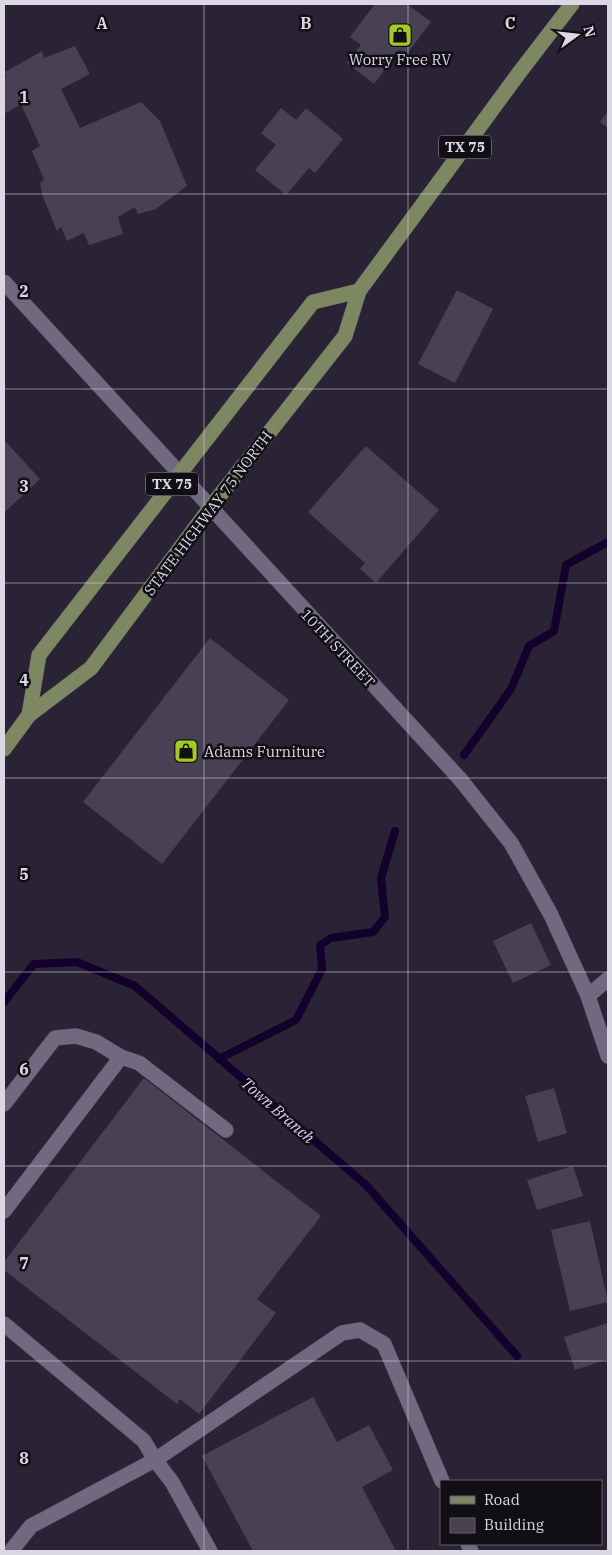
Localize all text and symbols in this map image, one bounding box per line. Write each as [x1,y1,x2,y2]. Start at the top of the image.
north arrow [552,10,602,60]
text: A [96,13,108,33]
text: B [300,13,312,33]
text: C [505,13,515,33]
shop icon: Worry Free RV [387,22,413,48]
text: N [579,24,600,39]
place label: Worry Free RV [349,50,451,69]
text: 1 [19,87,29,107]
road number: TX 75 [439,136,491,158]
text: 2 [19,281,29,301]
street label: STATE HIGHWAY 75 NORTH [140,427,276,599]
road number: TX 75 [146,472,198,496]
text: 3 [19,476,29,496]
street label: 10TH STREET [297,605,379,691]
text: 4 [19,670,29,690]
shop icon: Adams Furniture [173,738,199,764]
place label: Adams Furniture [204,742,325,761]
text: 5 [19,864,29,884]
text: 6 [19,1059,29,1079]
water label: Town Branch [237,1073,319,1147]
text: 7 [19,1253,29,1273]
text: 8 [19,1448,29,1468]
legend [440,1480,602,1545]
text: Road [484,1490,520,1509]
text: Building [484,1515,544,1534]

